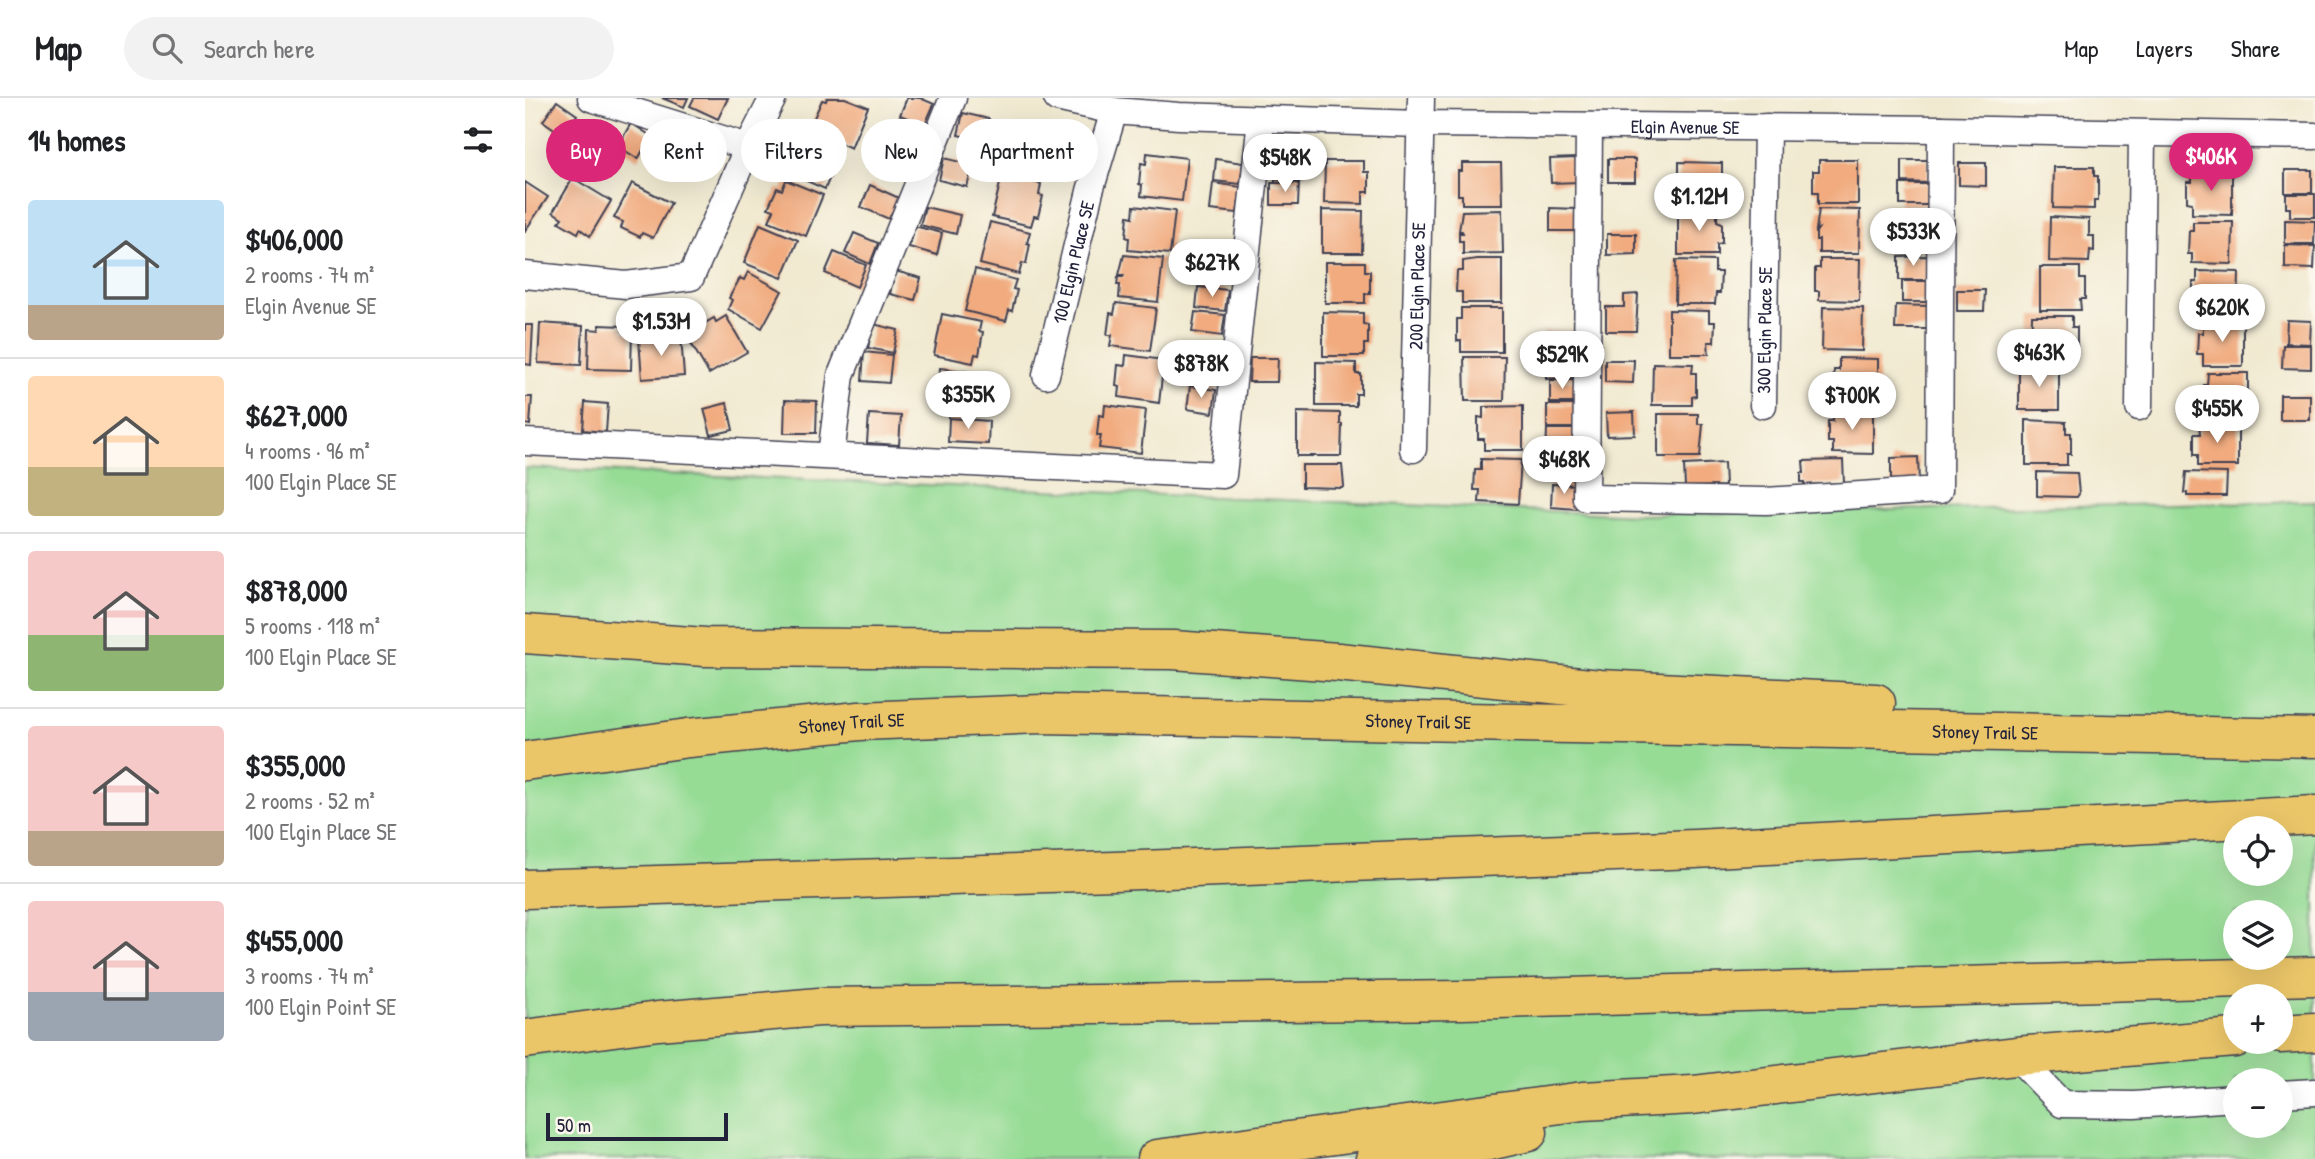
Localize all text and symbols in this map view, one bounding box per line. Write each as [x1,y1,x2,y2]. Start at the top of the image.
search box [124,17,614,80]
text: Map [35,26,82,70]
icon: search [148,29,186,67]
text: Search here [204,31,315,66]
text: Map [2064,32,2098,64]
text: Layers [2136,32,2193,64]
text: Share [2231,32,2280,64]
street label: Elgin Avenue SE [1631,113,1740,140]
chip: Buy [546,119,626,182]
chip: Rent [640,119,727,182]
chip: Filters [741,119,847,182]
chip: New [861,119,942,182]
chip: Apartment [956,119,1098,182]
text: 14 homes [28,120,126,160]
icon: filters [459,121,497,159]
pin: $548K [1236,134,1334,194]
pin: $406K [2162,134,2260,193]
text: $406K [2185,140,2237,171]
text: $548K [1259,141,1311,172]
pin: $1.12M [1642,174,1756,233]
text: $1.12M [1670,180,1728,211]
street label: 100 Elgin Place SE [1046,198,1100,326]
pin: $533K [1864,208,1962,268]
text: $533K [1886,215,1940,246]
text: $406,000 [245,219,343,259]
street label: 200 Elgin Place SE [1402,221,1431,350]
icon: home [84,228,168,312]
pin: $627K [1163,240,1261,299]
text: $627K [1184,246,1240,277]
text: 2 rooms · 74 m² [245,259,374,290]
street label: 300 Elgin Place SE [1750,266,1778,394]
pin: $620K [2173,285,2271,344]
text: Elgin Avenue SE [245,290,377,321]
text: $620K [2195,291,2249,322]
pin: $1.53M [604,299,718,358]
text: $1.53M [632,305,690,336]
pin: $463K [1990,330,2088,389]
pin: $529K [1513,331,1611,391]
text: $463K [2013,336,2065,367]
text: $529K [1536,338,1588,369]
pin: $878K [1152,341,1250,400]
text: $878K [1174,347,1229,378]
pin: $355K [919,372,1017,431]
pin: $700K [1803,372,1901,432]
text: $355K [941,378,995,409]
text: $700K [1824,379,1880,410]
pin: $455K [2168,386,2266,445]
text: $455K [2191,392,2243,423]
text: $627,000 [245,395,347,435]
icon: home [84,404,168,488]
text: 4 rooms · 96 m² [245,435,370,466]
pin: $468K [1515,436,1613,496]
text: $468K [1538,443,1590,474]
text: 100 Elgin Place SE [245,466,397,497]
text: $878,000 [245,570,347,610]
icon: home [84,579,168,663]
text: 5 rooms · 118 m² [245,610,380,641]
text: 100 Elgin Place SE [245,641,397,672]
street label: Stoney Trail SE [798,706,906,740]
street label: Stoney Trail SE [1365,707,1472,735]
street label: Stoney Trail SE [1932,718,2039,746]
text: $355,000 [245,745,345,785]
icon: home [84,754,168,838]
text: 2 rooms · 52 m² [245,785,375,816]
text: 100 Elgin Place SE [245,816,397,847]
map controls [2223,816,2293,1138]
button: locate [2223,816,2293,886]
button: layers [2223,900,2293,970]
text: $455,000 [245,920,343,960]
icon: home [84,929,168,1013]
text: 3 rooms · 74 m² [245,960,374,991]
button: + [2223,984,2293,1054]
text: 100 Elgin Point SE [245,991,396,1022]
button: − [2223,1068,2293,1138]
scale bar [546,1110,728,1142]
text: 50 m [557,1112,591,1138]

